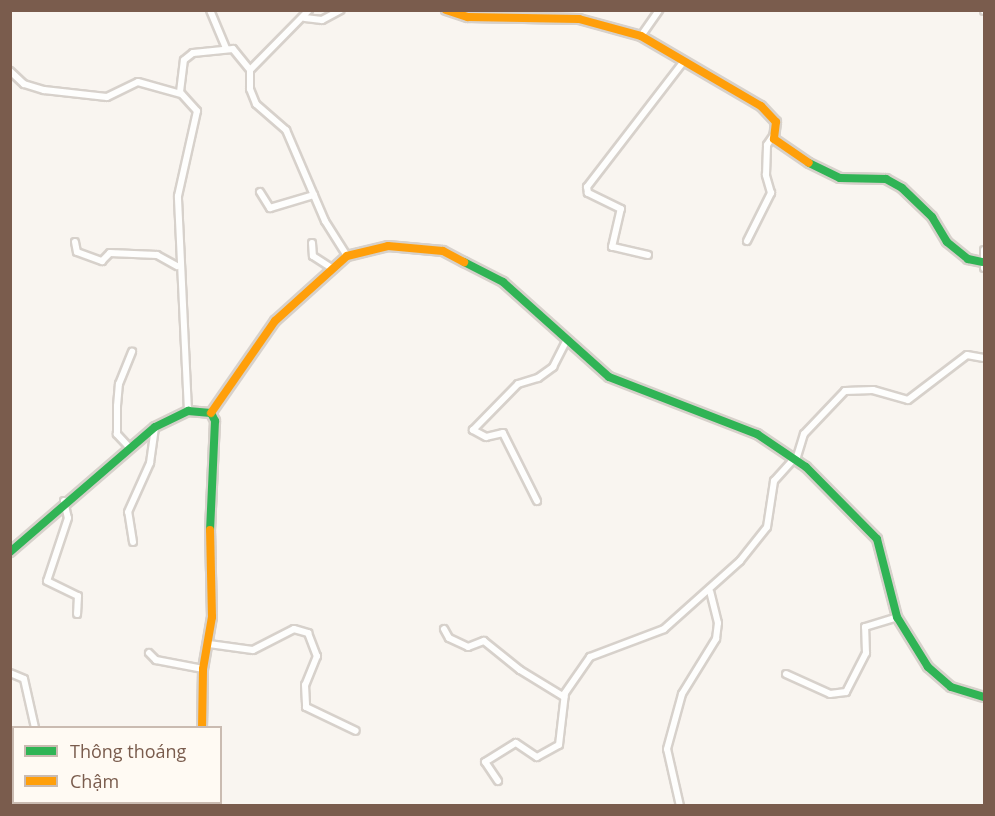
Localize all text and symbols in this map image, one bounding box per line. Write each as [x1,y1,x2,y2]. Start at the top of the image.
legend [12,726,222,804]
text: Thông thoáng [70,739,186,763]
text: Chậm [70,769,119,793]

